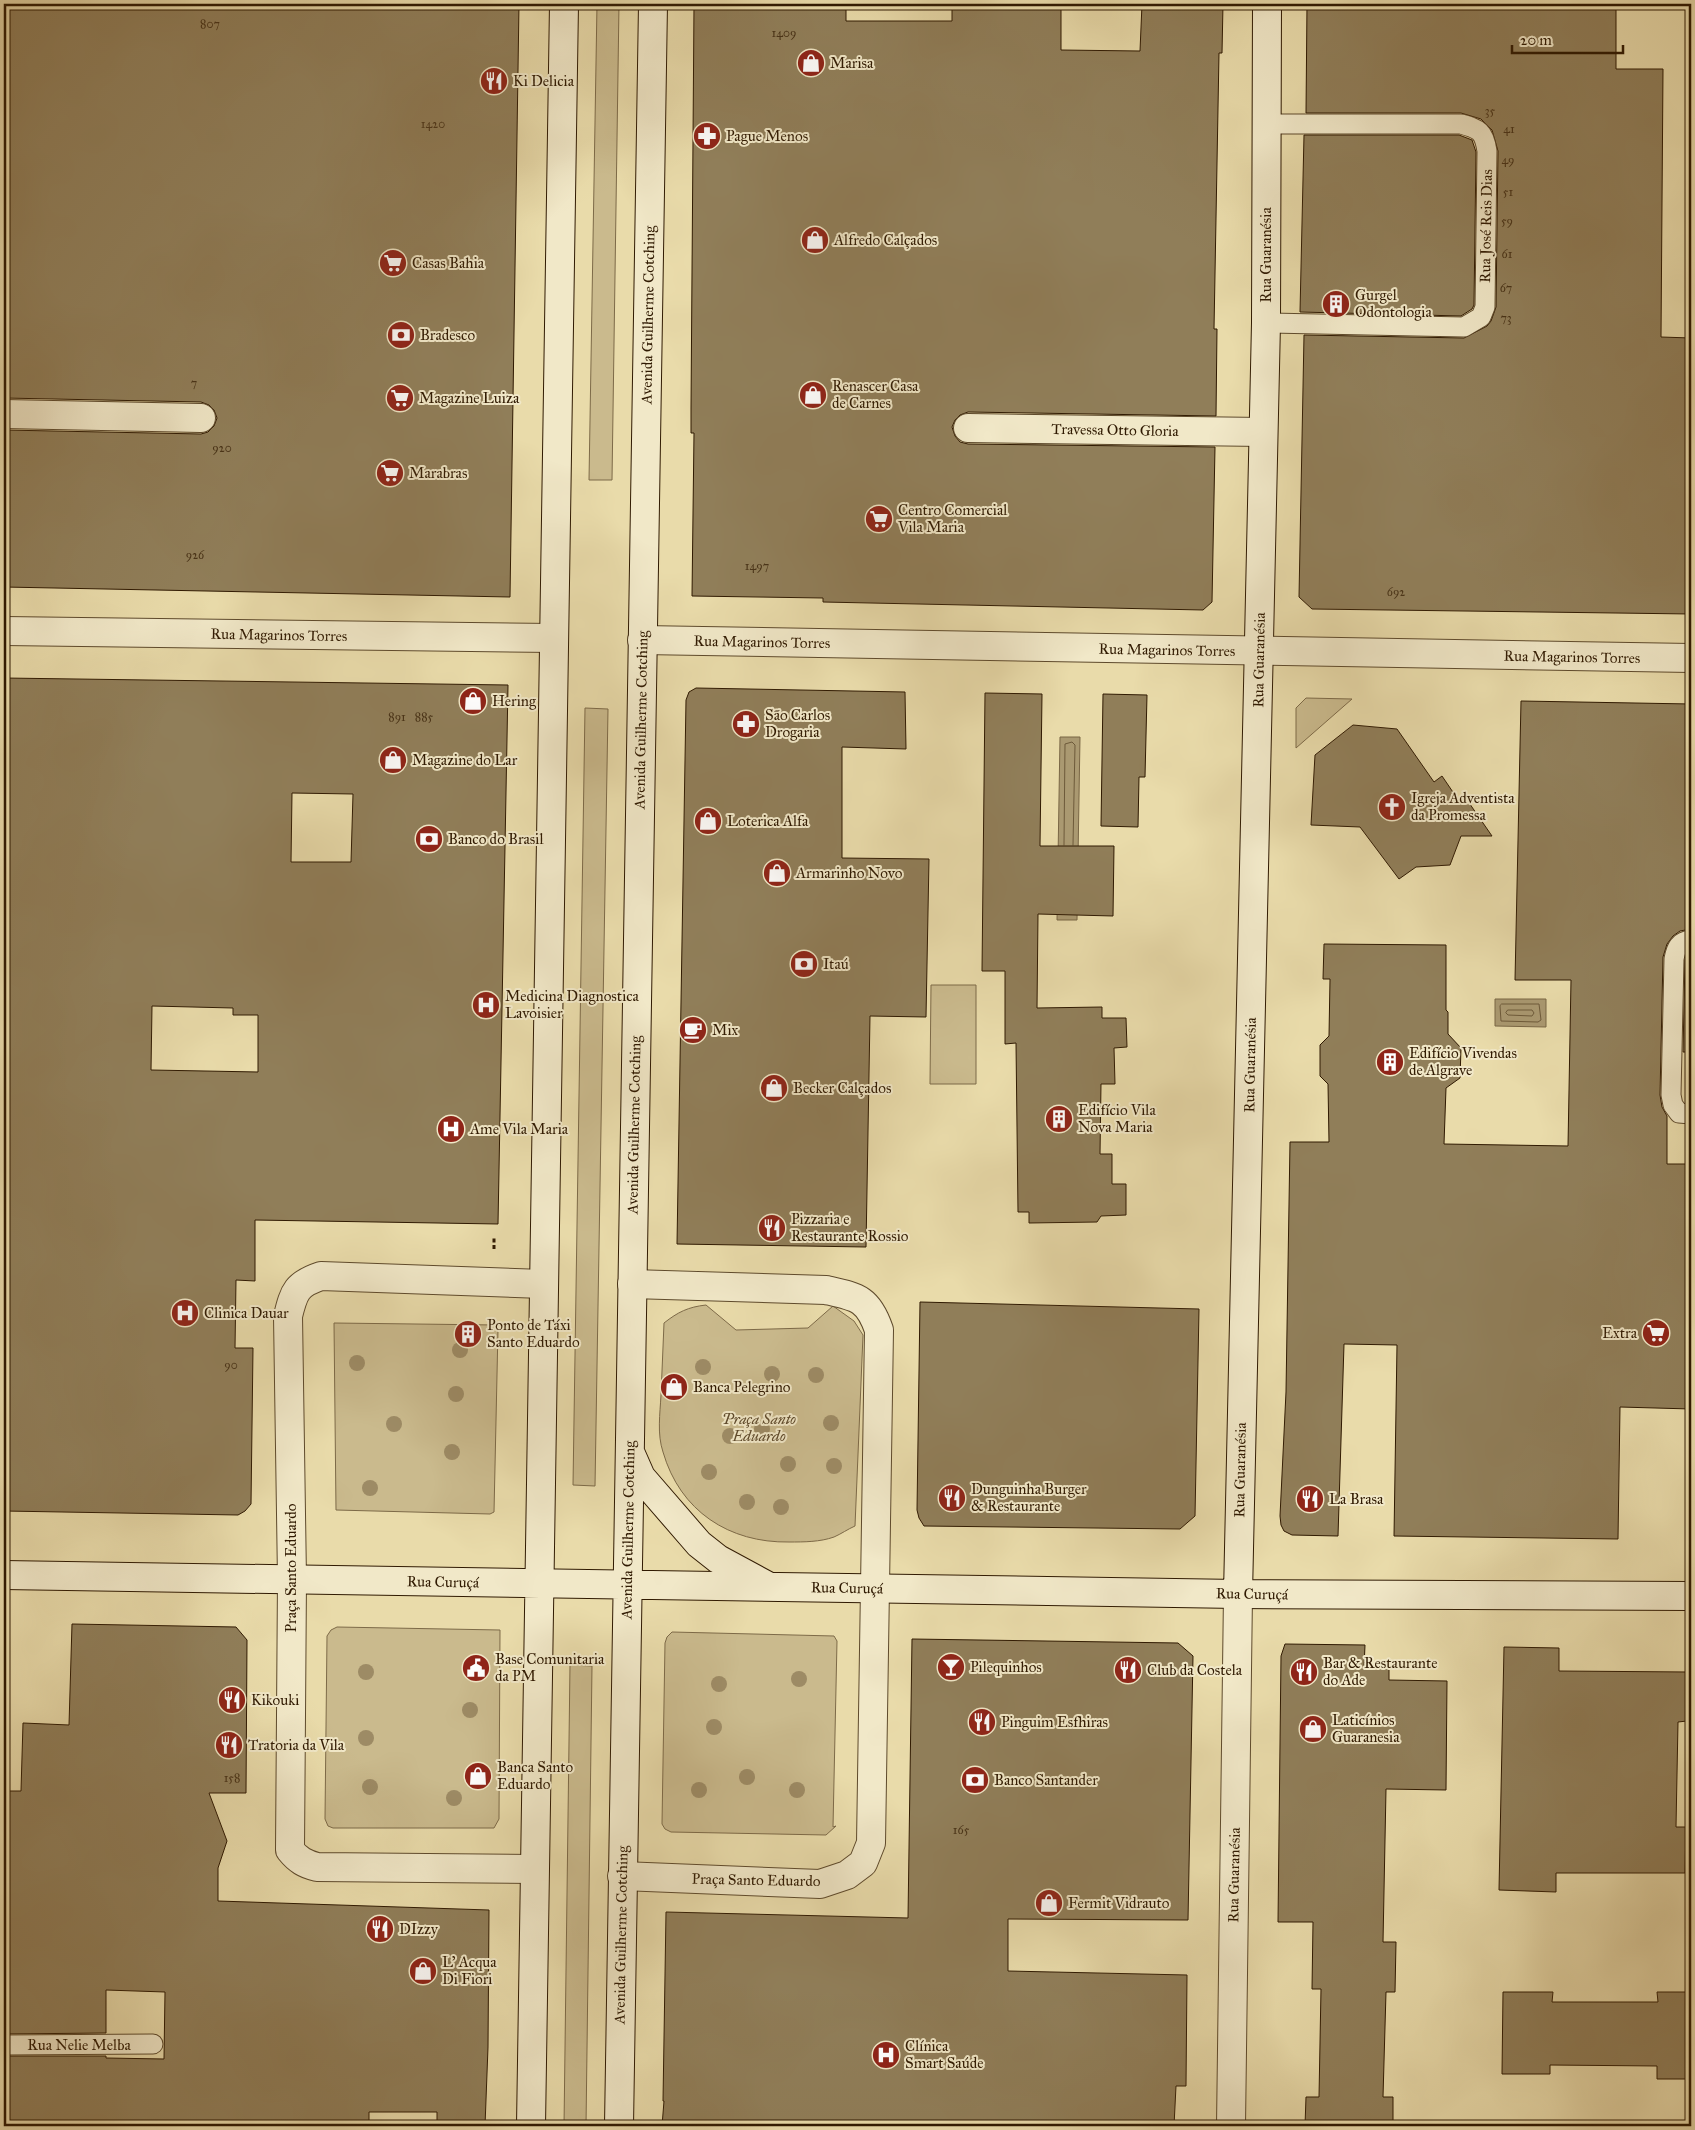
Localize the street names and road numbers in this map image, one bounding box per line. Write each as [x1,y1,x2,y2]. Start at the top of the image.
street label: Rua José Reis Dias [1476,169,1497,283]
street label: Rua Guaranésia [1257,207,1275,303]
street label: Avenida Guilherme Cotching [637,225,659,405]
street label: Travessa Otto Gloria [1051,420,1179,440]
street label: Rua Guaranésia [1249,611,1269,708]
street label: Rua Magarinos Torres [210,625,348,645]
street label: Avenida Guilherme Cotching [630,630,652,810]
street label: Rua Magarinos Torres [693,632,831,652]
street label: Rua Magarinos Torres [1098,640,1236,660]
street label: Rua Magarinos Torres [1503,647,1641,667]
street label: Rua Guaranésia [1240,1016,1260,1113]
street label: Avenida Guilherme Cotching [623,1035,645,1215]
street label: Rua Guaranésia [1230,1421,1250,1518]
street label: Avenida Guilherme Cotching [617,1440,639,1620]
street label: Praça Santo Eduardo [282,1503,300,1632]
street label: Rua Curuçá [407,1572,480,1592]
street label: Rua Curuçá [811,1578,884,1598]
street label: Rua Curuçá [1216,1584,1289,1604]
street label: Rua Guaranésia [1224,1826,1244,1923]
street label: Avenida Guilherme Cotching [610,1845,632,2025]
street label: Praça Santo Eduardo [691,1870,821,1890]
street label: Rua Nelie Melba [27,2036,131,2054]

